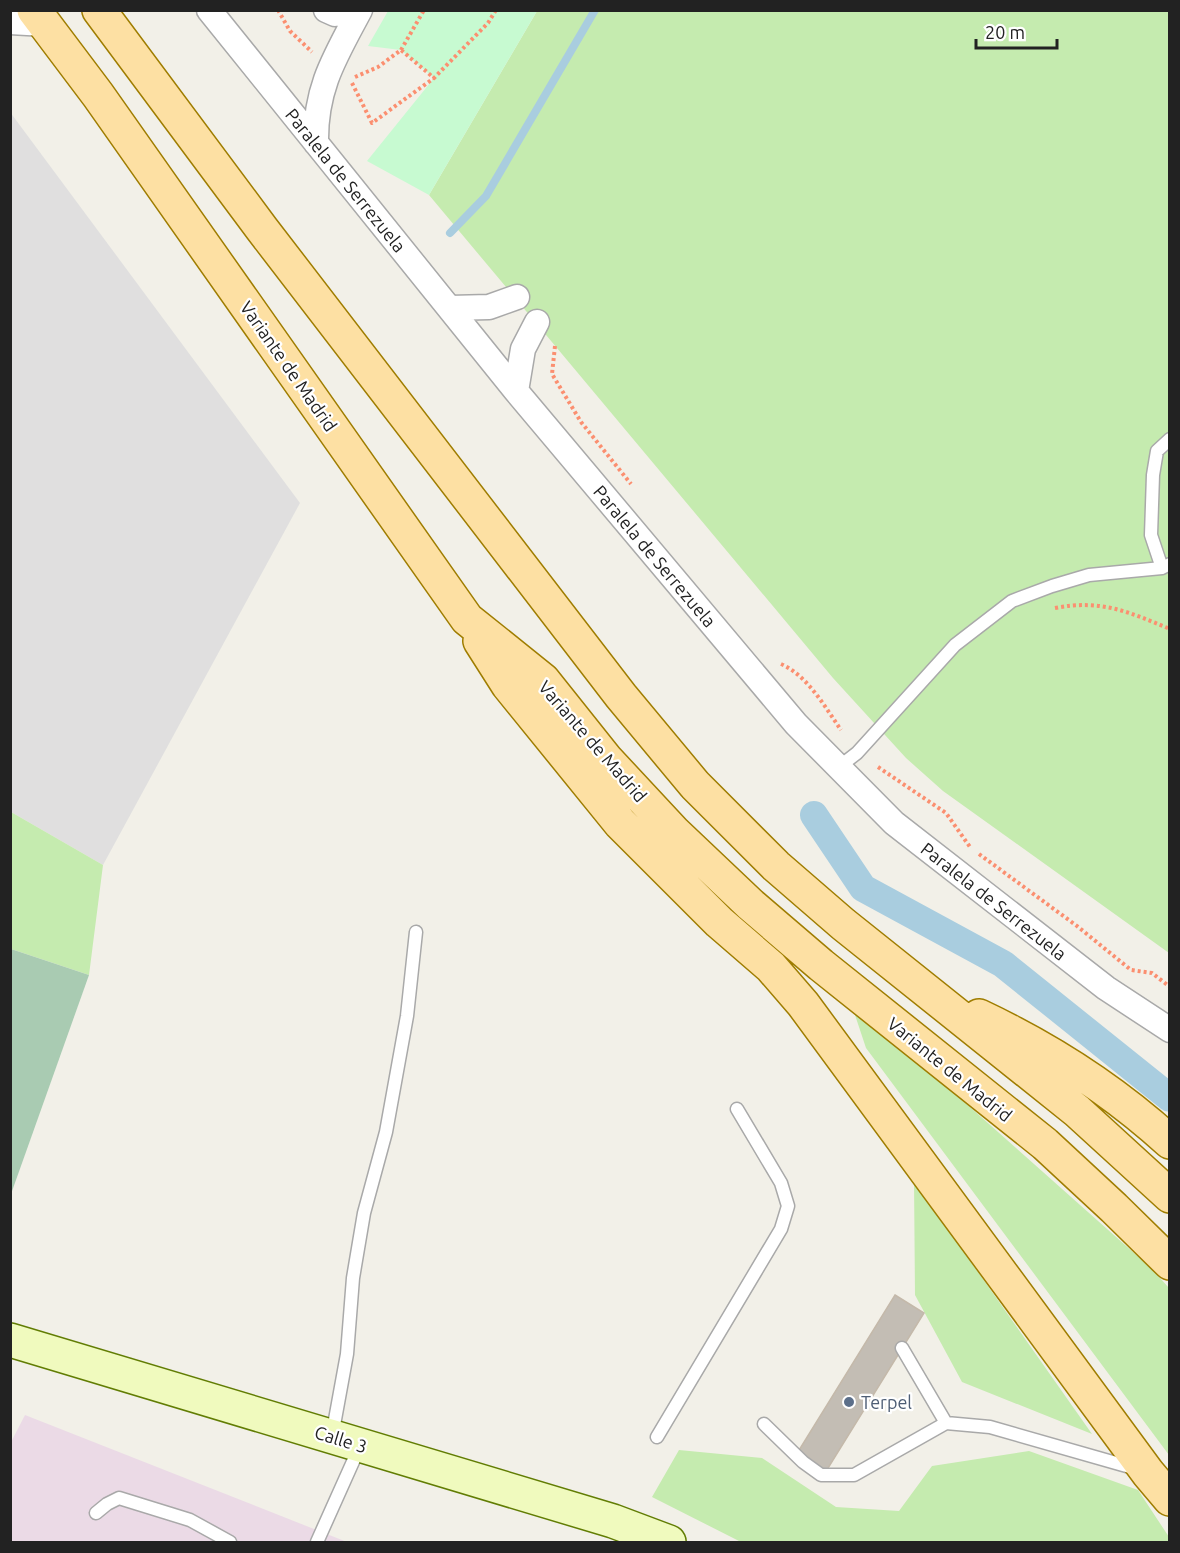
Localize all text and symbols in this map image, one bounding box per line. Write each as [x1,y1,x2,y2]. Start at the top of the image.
scale bar [976,12,1057,50]
text: 20 m [985,22,1025,42]
street label: Paralela de Serrezuela [282,104,410,256]
street label: Variante de Madrid [237,297,341,435]
street label: Paralela de Serrezuela [590,481,720,631]
street label: Variante de Madrid [535,676,651,806]
street label: Paralela de Serrezuela [917,838,1071,964]
street label: Variante de Madrid [884,1013,1016,1125]
place label: Terpel [861,1392,912,1412]
marker: Terpel [842,1395,856,1409]
street label: Calle 3 [312,1422,370,1456]

